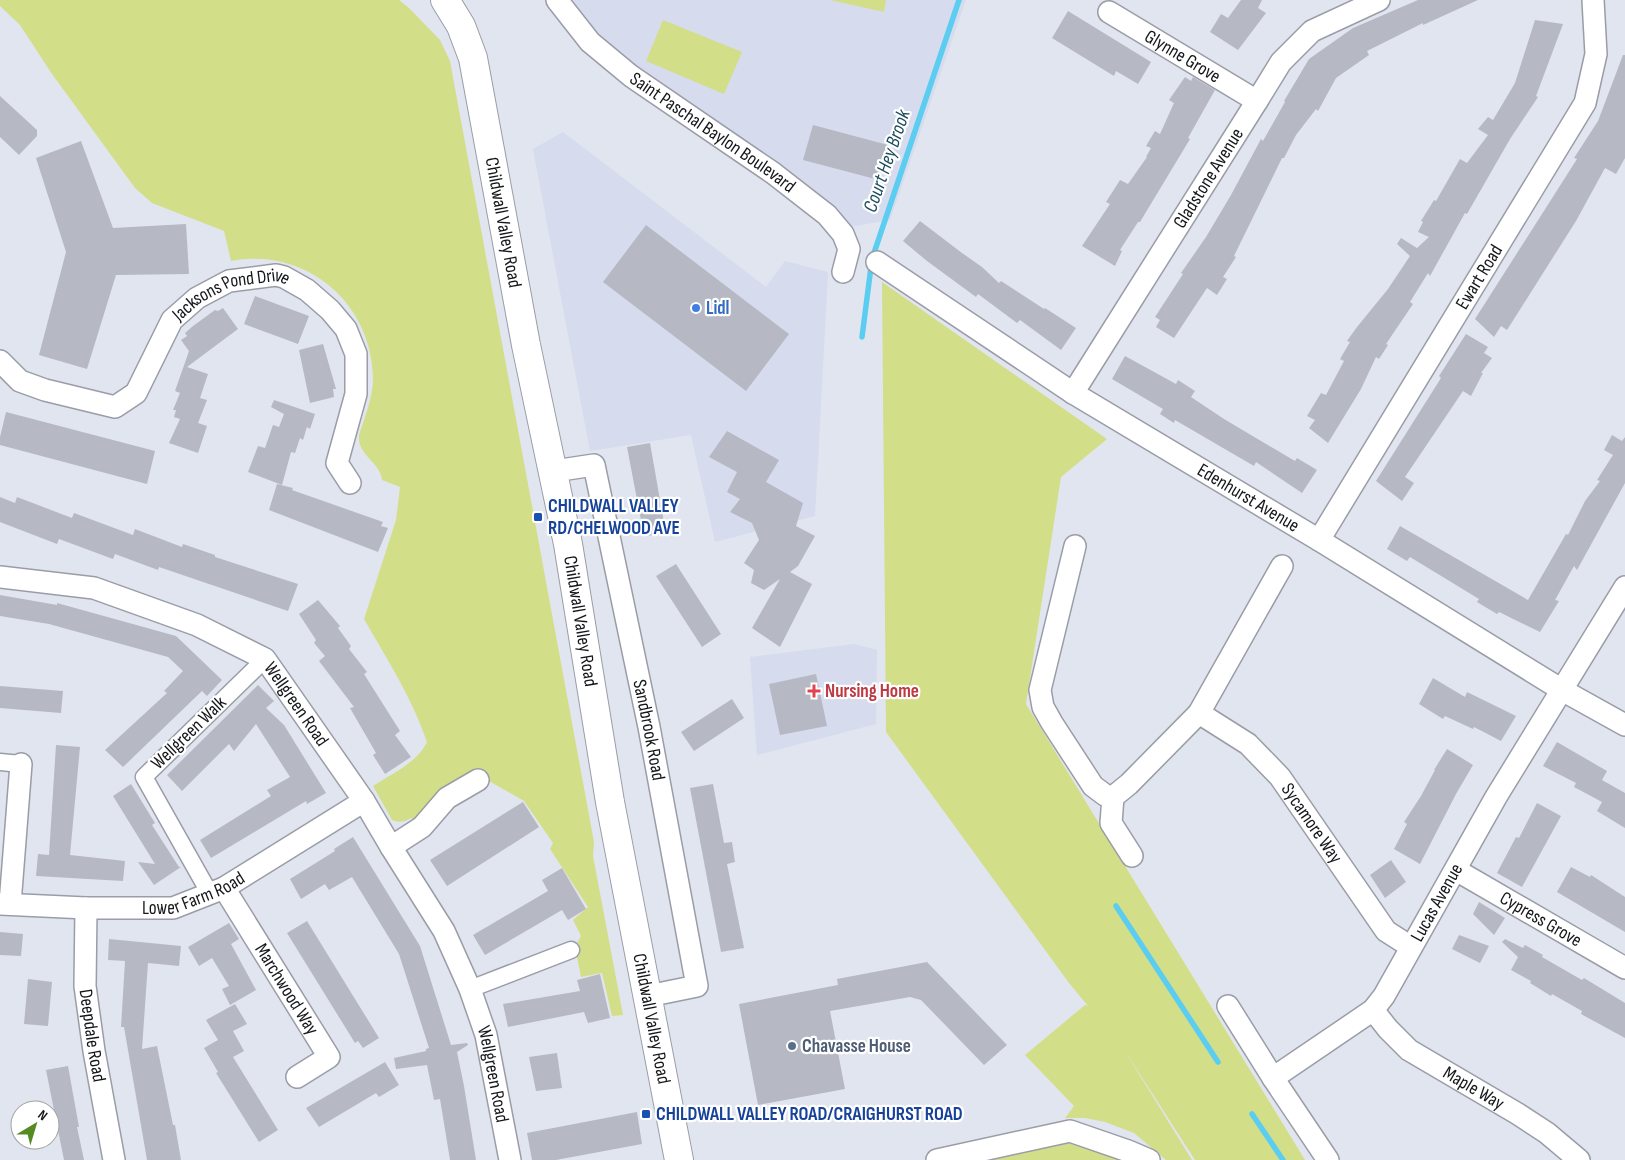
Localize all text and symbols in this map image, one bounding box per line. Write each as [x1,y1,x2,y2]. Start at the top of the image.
street label: Glynne Grove [1141,25,1225,88]
street label: Saint Paschal Baylon Boulevard [626,67,800,198]
water label: Court Hey Brook [858,106,916,215]
street label: Gladstone Avenue [1168,124,1249,232]
street label: Childwall Valley Road [480,155,527,290]
street label: Ewart Road [1451,240,1508,314]
street label: Jacksons Pond Drive [167,264,295,327]
place label: Lidl [706,297,729,320]
marker: Lidl [690,302,702,314]
street label: Edenhurst Avenue [1193,458,1304,537]
place label: CHILDWALL VALLEY RD/CHELWOOD AVE [548,495,680,540]
marker: CHILDWALL VALLEY RD/CHELWOOD AVE [532,511,544,523]
street label: Childwall Valley Road [559,554,603,688]
street label: Wellgreen Road [259,657,334,751]
street label: Sandbrook Road [628,677,670,782]
place label: Nursing Home [825,680,919,703]
marker: Nursing Home [807,684,821,698]
street label: Wellgreen Walk [147,691,232,775]
street label: Sycamore Way [1276,779,1348,868]
street label: Lucas Avenue [1405,859,1468,946]
street label: Lower Farm Road [142,867,249,920]
street label: Cypress Grove [1496,886,1586,952]
street label: Marchwood Way [250,939,324,1040]
street label: Childwall Valley Road [628,952,676,1086]
street label: Deepdale Road [74,988,111,1084]
street label: Wellgreen Road [472,1023,514,1124]
place label: Chavasse House [802,1035,911,1058]
marker: Chavasse House [786,1040,798,1052]
street label: Maple Way [1439,1061,1509,1115]
north arrow [10,1100,60,1150]
place label: CHILDWALL VALLEY ROAD/CRAIGHURST ROAD [656,1103,963,1126]
text: N [35,1106,51,1124]
marker: CHILDWALL VALLEY ROAD/CRAIGHURST ROAD [640,1108,652,1120]

